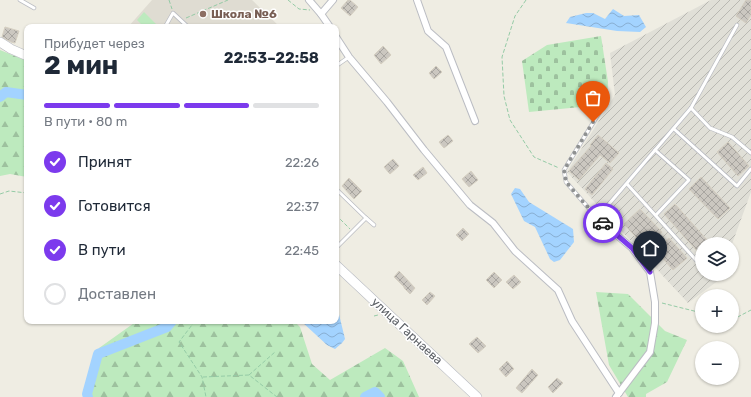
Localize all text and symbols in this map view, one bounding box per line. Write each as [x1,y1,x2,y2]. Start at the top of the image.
place label: Школа №6 [211,7,277,21]
marker: Школа №6 [198,9,208,19]
text: Прибудет через [44,36,145,51]
text: 22:53–22:58 [224,49,319,67]
text: 2 мин [44,50,118,81]
pin [576,81,610,122]
icon: bag [582,87,604,109]
text: В пути · 80 m [44,114,127,129]
icon: check [44,151,66,173]
text: Принят [78,153,132,171]
text: 22:26 [285,155,319,170]
icon: check [44,195,66,217]
text: Готовится [78,197,151,215]
text: 22:37 [286,199,319,214]
courier [583,203,623,243]
icon: car [592,212,614,234]
pin [633,231,667,272]
icon: home [639,237,661,259]
map controls [695,237,739,385]
button: layers [695,237,739,281]
icon: check [44,239,66,261]
text: В пути [78,241,126,259]
text: 22:45 [285,243,319,258]
text: Доставлен [78,285,156,303]
button: + [695,289,739,333]
street label: улица Гарнаева [369,295,445,367]
button: − [695,341,739,385]

